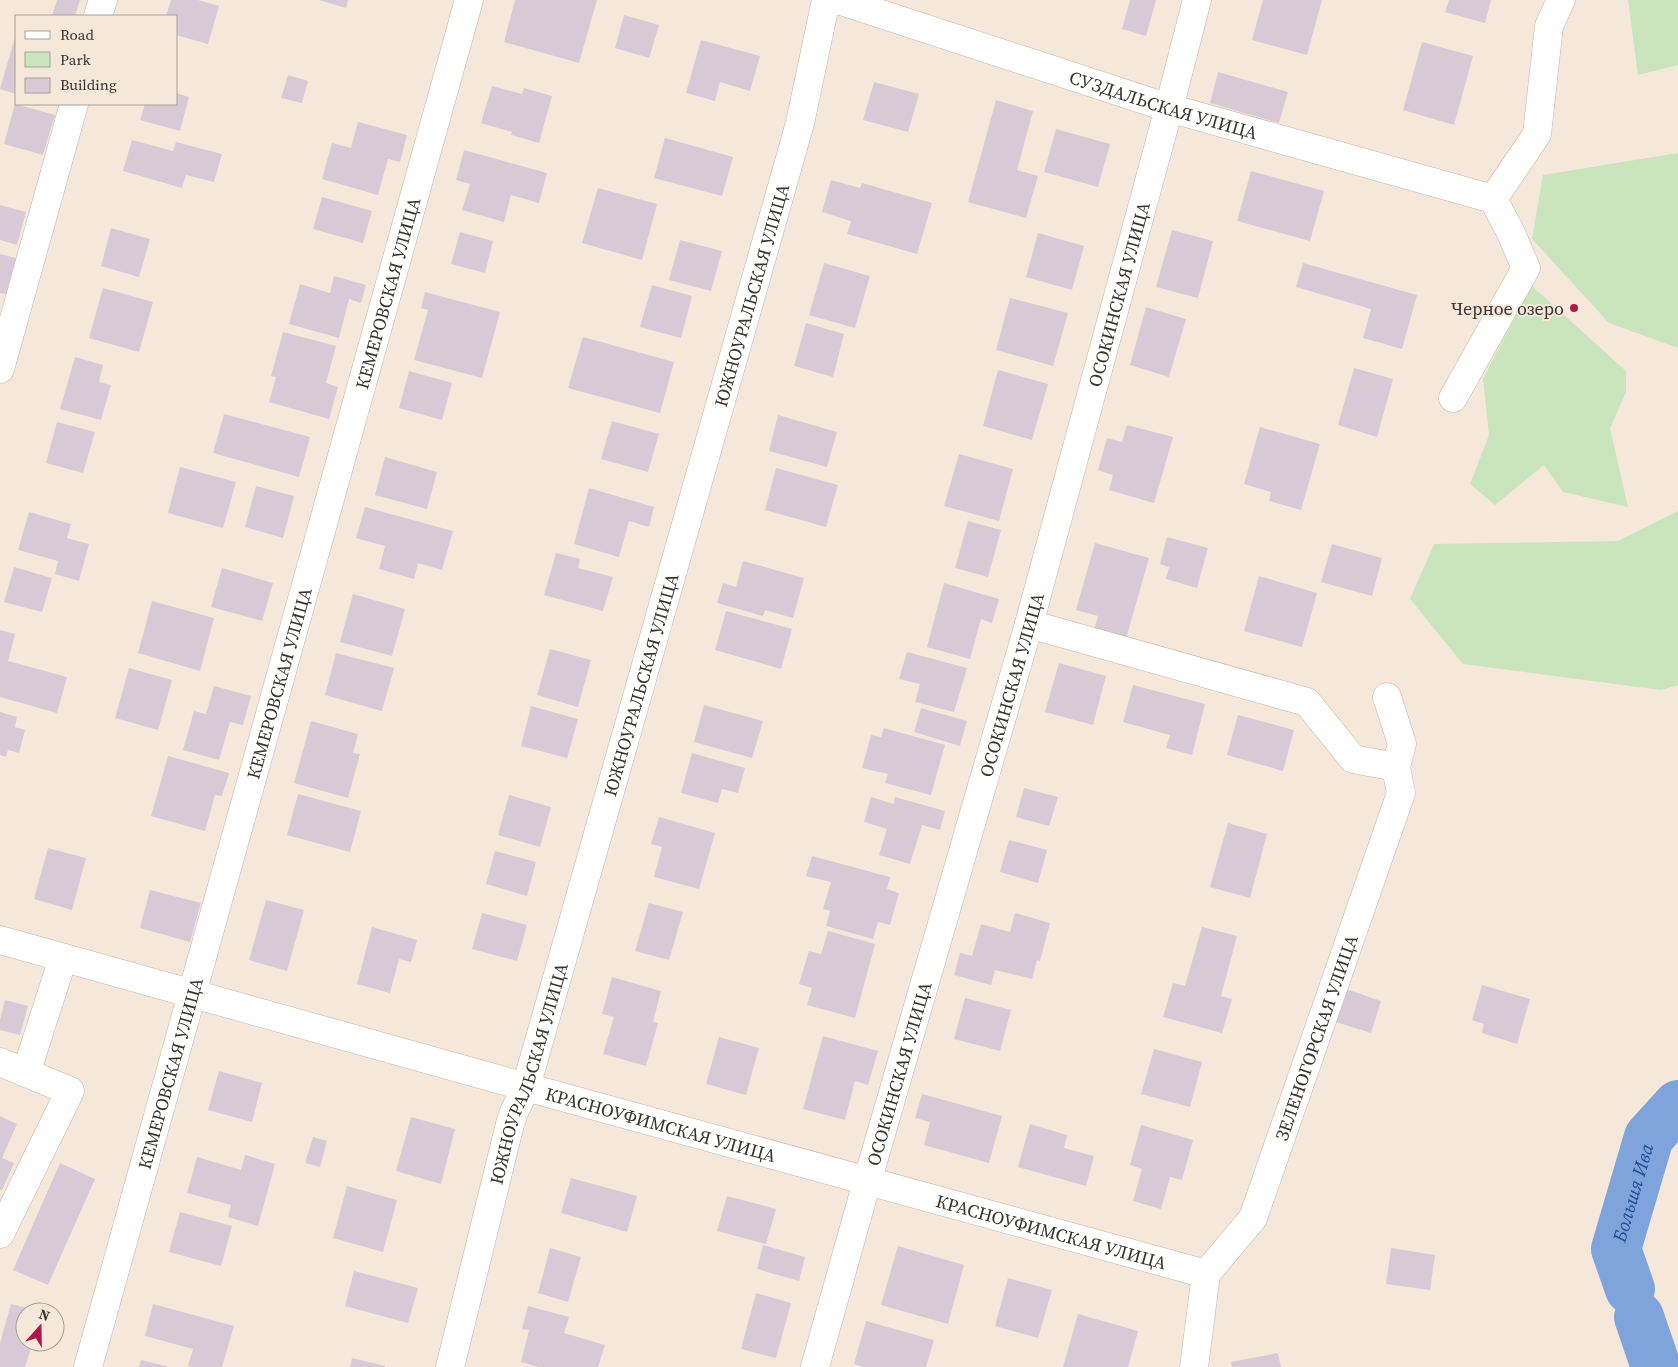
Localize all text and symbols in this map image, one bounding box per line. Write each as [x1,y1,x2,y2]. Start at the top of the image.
legend [15,15,178,105]
text: Road [60,24,94,45]
text: Park [60,49,92,70]
street label: СУЗДАЛЬСКАЯ УЛИЦА [1066,64,1261,145]
text: Building [60,74,117,95]
street label: ЮЖНОУРАЛЬСКАЯ УЛИЦА [708,181,795,410]
street label: КЕМЕРОВСКАЯ УЛИЦА [349,194,426,392]
street label: ОСОКИНСКАЯ УЛИЦА [1081,199,1156,389]
place label: Черное озеро [1451,296,1564,321]
marker: Черное озеро [1568,302,1580,314]
street label: ЮЖНОУРАЛЬСКАЯ УЛИЦА [597,570,684,799]
street label: КЕМЕРОВСКАЯ УЛИЦА [240,584,317,782]
street label: ОСОКИНСКАЯ УЛИЦА [973,590,1049,780]
street label: ЗЕЛЕНОГОРСКАЯ УЛИЦА [1268,931,1363,1144]
street label: ЮЖНОУРАЛЬСКАЯ УЛИЦА [483,960,573,1187]
street label: КЕМЕРОВСКАЯ УЛИЦА [131,974,209,1172]
street label: ОСОКИНСКАЯ УЛИЦА [860,979,937,1169]
street label: КРАСНОУФИМСКАЯ УЛИЦА [543,1080,779,1168]
water label: Большя Ива [1605,1140,1659,1246]
street label: КРАСНОУФИМСКАЯ УЛИЦА [933,1188,1170,1275]
north arrow [15,1302,65,1352]
text: N [36,1304,53,1326]

